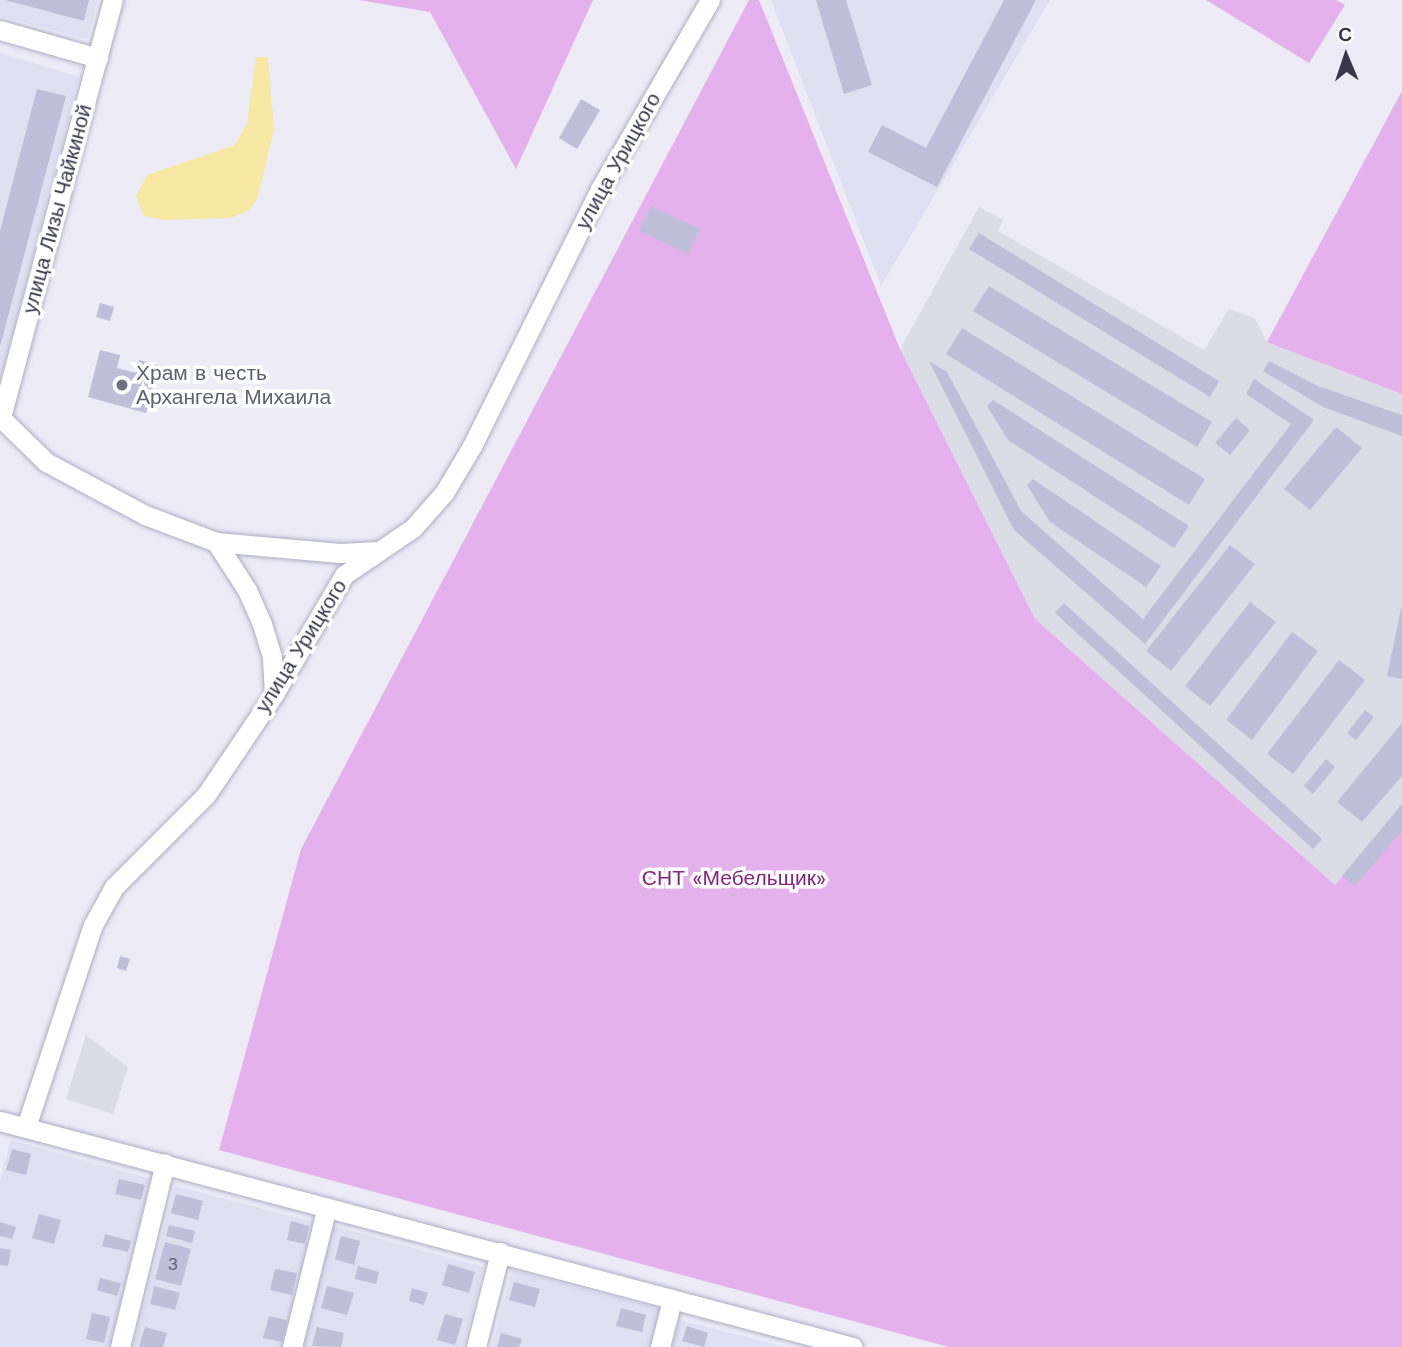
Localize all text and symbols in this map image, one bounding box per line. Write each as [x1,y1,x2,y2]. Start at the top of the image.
north arrow [1311,21,1381,91]
text: С [1338,23,1353,46]
street label: улица Урицкого [570,88,666,234]
street label: улица Лизы Чайкиной [17,102,97,316]
place label: Храм в честь Архангела Михаила [136,360,331,410]
marker: Храм в честь Архангела Михаила [114,377,130,393]
street label: улица Урицкого [250,575,352,717]
park label: СНТ «Мебельщик» [642,865,826,891]
house number: 3 [168,1253,178,1275]

